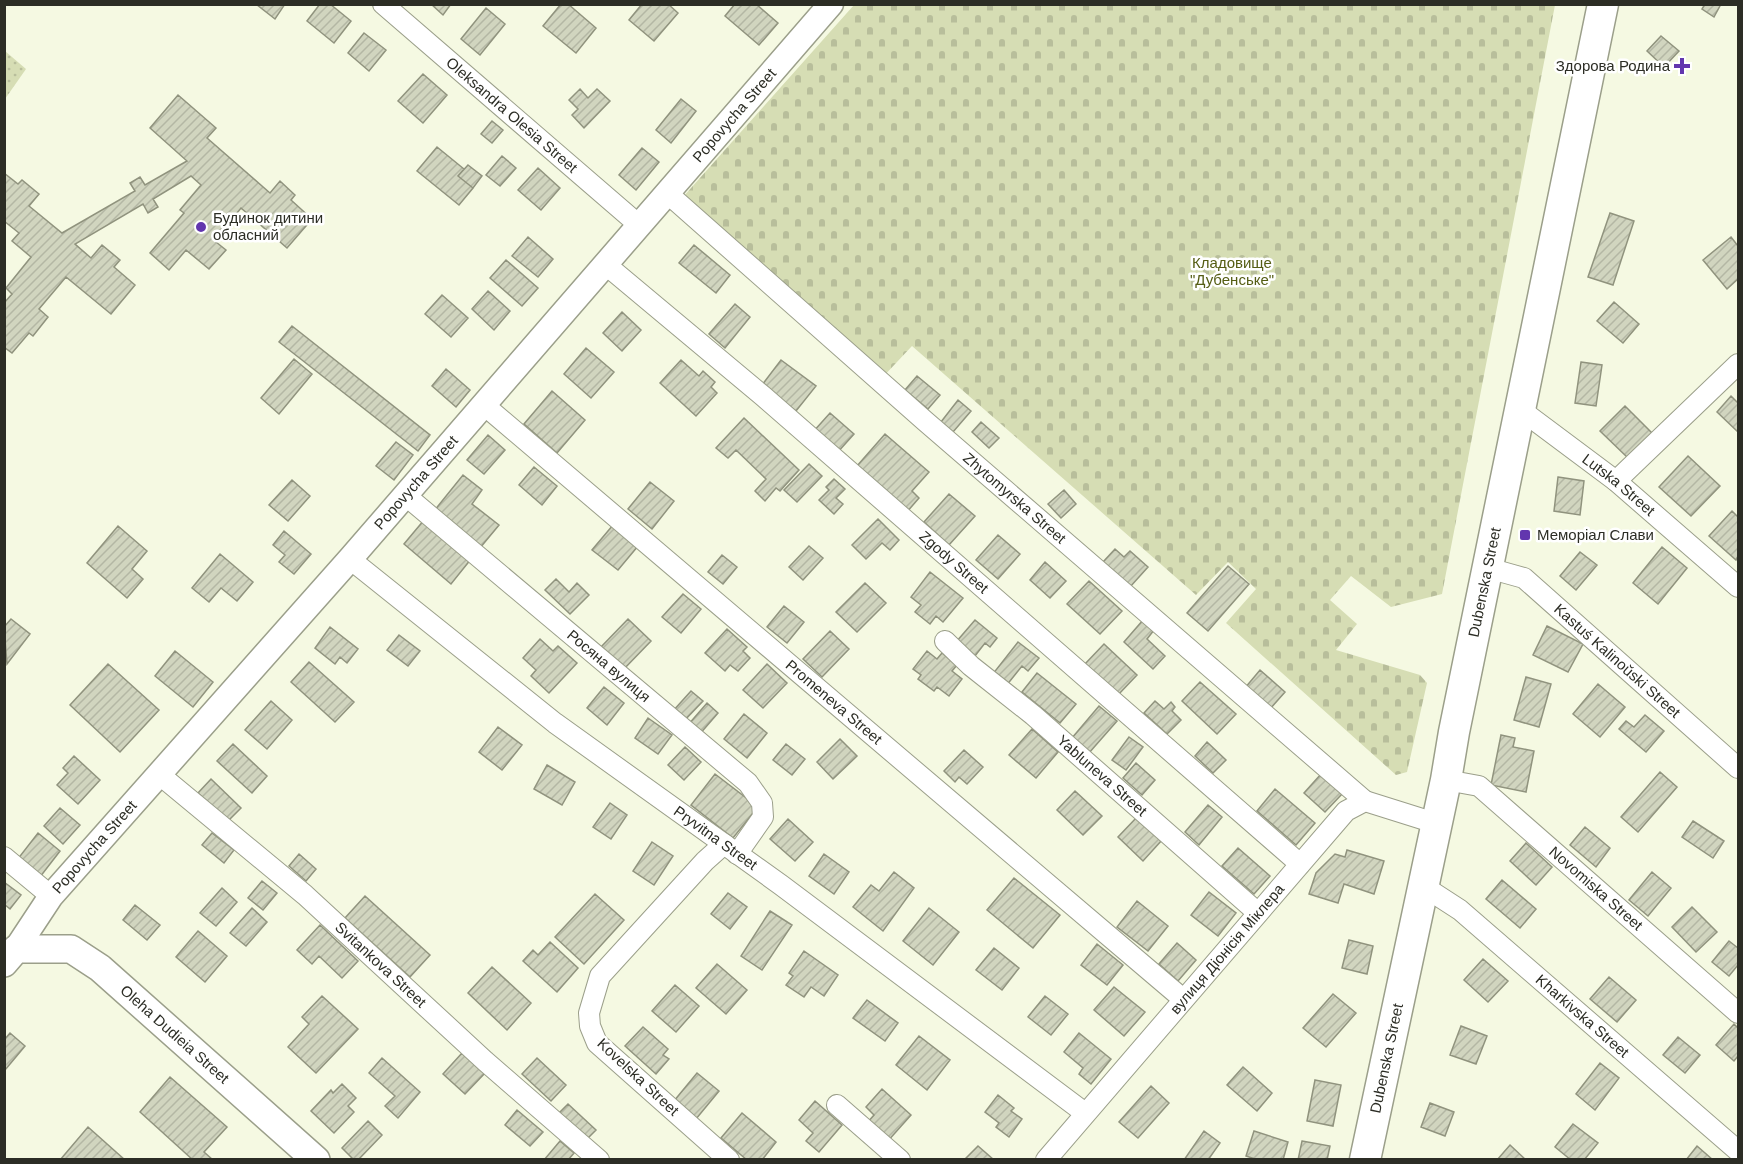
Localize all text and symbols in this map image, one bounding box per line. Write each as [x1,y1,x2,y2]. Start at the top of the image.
street label: Oleksandra Olesia Street [443,53,582,176]
place label: Здорова Родина [1556,57,1671,74]
marker: Здорова Родина [1675,59,1689,73]
street label: Popovycha Street [689,64,780,165]
place label: Будинок дитини обласний [213,209,323,243]
marker: Будинок дитини обласний [194,220,208,234]
park label: Кладовище "Дубенське" [1190,254,1274,288]
street label: Popovycha Street [371,431,462,533]
street label: Zhytomyrska Street [960,449,1070,547]
street label: Lutska Street [1579,450,1659,519]
street label: Dubenska Street [1465,525,1504,639]
place label: Меморіал Слави [1537,526,1654,543]
street label: Zgody Street [916,527,993,597]
marker: Меморіал Слави [1518,528,1532,542]
street label: Kastuś Kalinoŭski Street [1551,600,1685,721]
street label: Росяна вулиця [564,626,654,705]
street label: Promeneva Street [783,656,886,748]
street label: Yabluneva Street [1054,731,1151,820]
street label: Popovycha Street [48,796,140,897]
street label: Pryvitna Street [671,802,761,874]
street label: Novomiska Street [1546,843,1647,934]
street label: вулиця Діонісія Міклера [1166,880,1288,1017]
street label: Svitankova Street [332,918,431,1011]
street label: Kharkivska Street [1533,971,1633,1061]
street label: Oleha Dudieia Street [117,981,233,1087]
street label: Dubenska Street [1366,1001,1406,1115]
street label: Kovelska Street [594,1035,683,1119]

